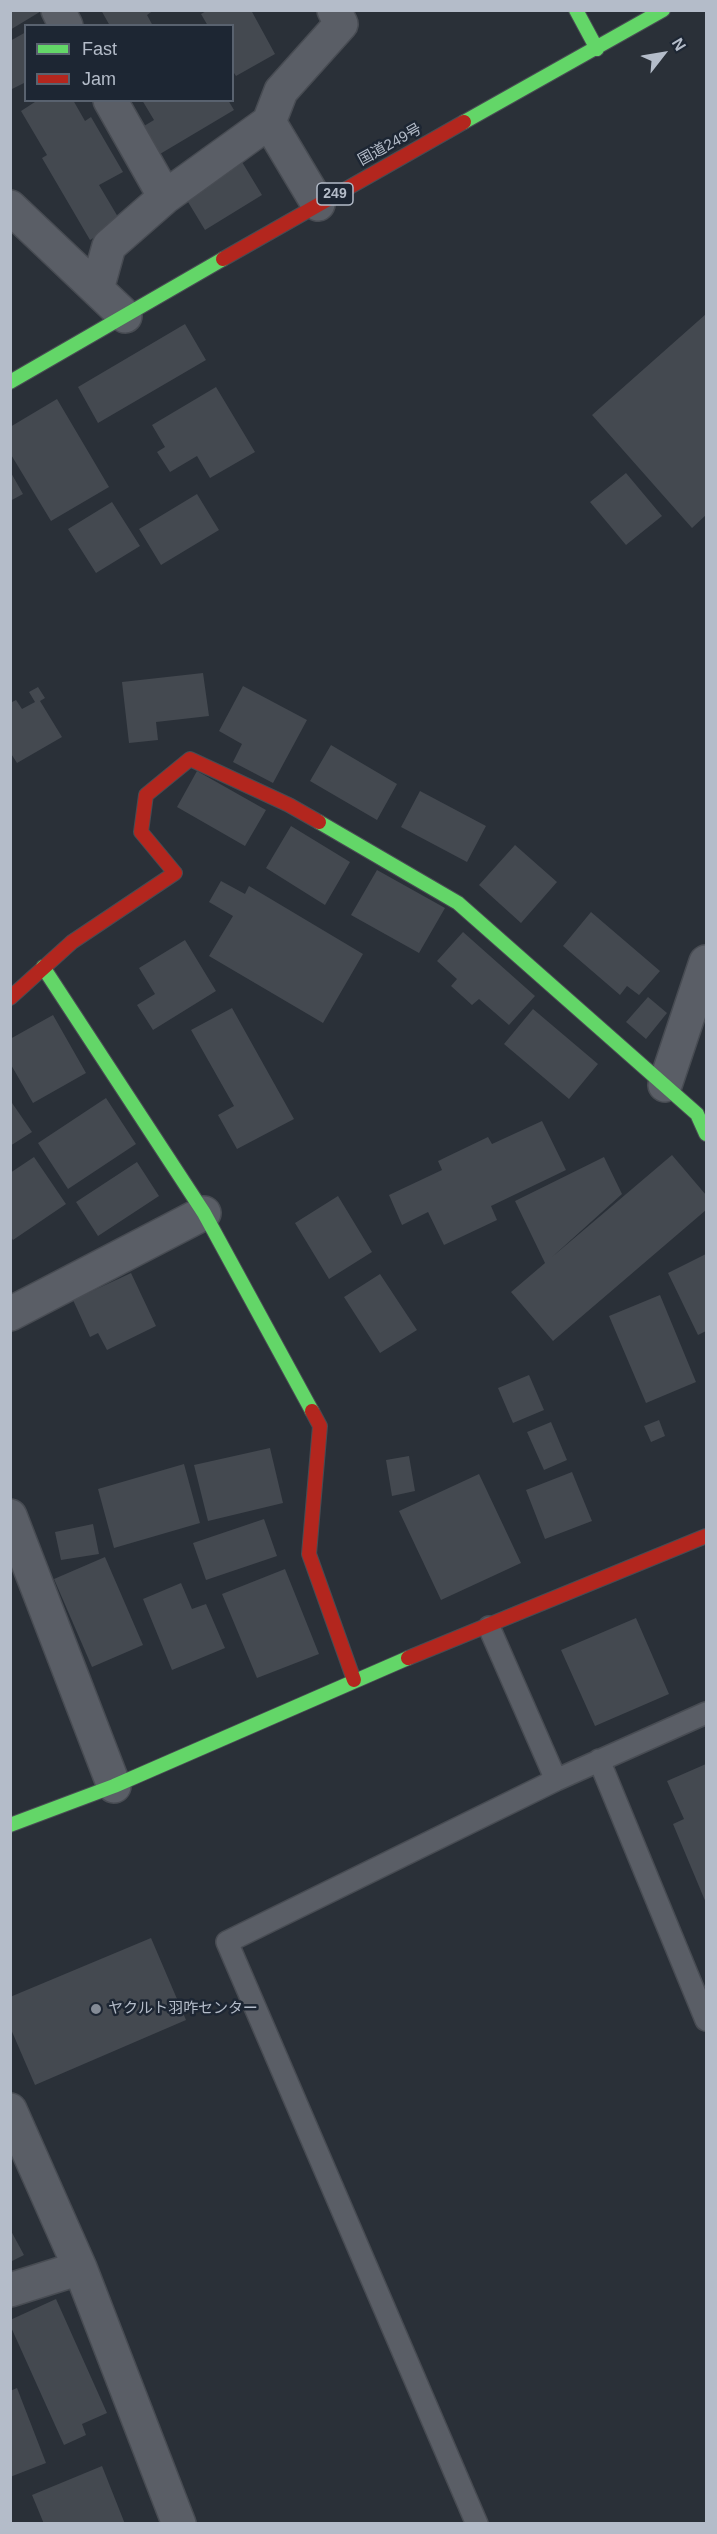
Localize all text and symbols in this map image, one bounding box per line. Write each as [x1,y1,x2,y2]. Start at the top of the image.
legend [24,24,234,102]
north arrow [633,24,693,84]
text: N [669,35,689,54]
text: Fast [82,39,117,59]
text: Jam [82,69,116,89]
street label: 国道249号 [355,120,425,170]
road number: 249 [317,183,353,205]
place label: ヤクルト羽咋センター [108,2000,258,2018]
marker: ヤクルト羽咋センター [89,2002,103,2016]

